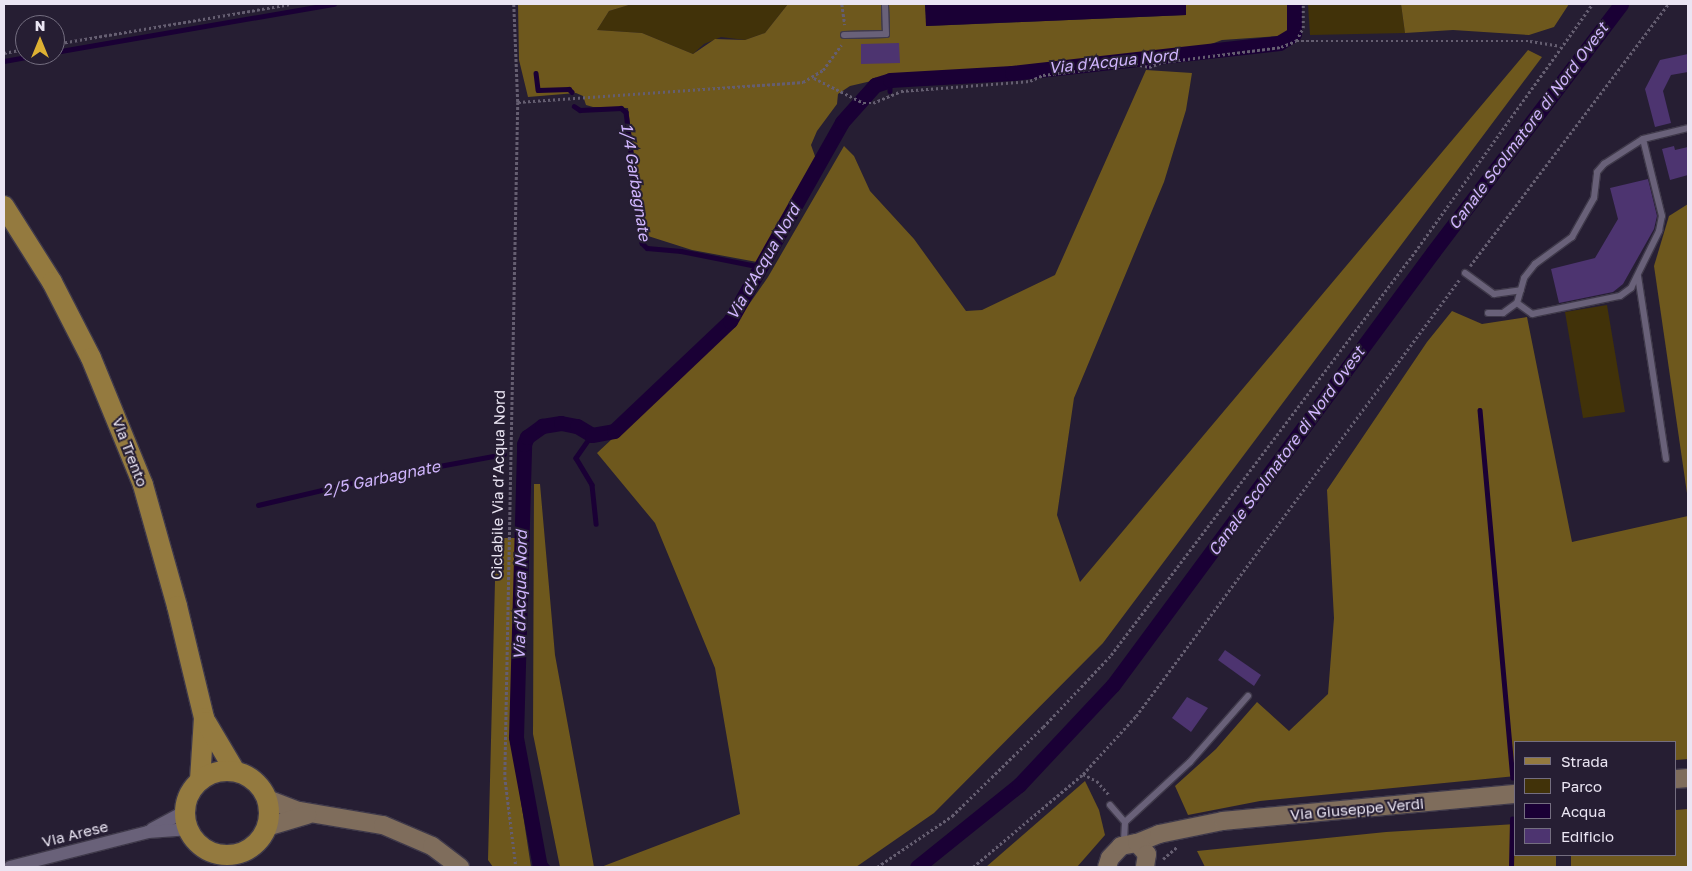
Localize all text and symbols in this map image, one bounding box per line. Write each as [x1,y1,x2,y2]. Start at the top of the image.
north arrow [15,15,65,65]
text: N [35,17,45,34]
water label: Canale Scolmatore di Nord Ovest [1444,19,1612,233]
water label: Via d'Acqua Nord [1048,45,1178,77]
water label: 1/4 Garbagnate [617,122,655,242]
water label: Via d'Acqua Nord [722,201,804,323]
water label: Canale Scolmatore di Nord Ovest [1204,343,1368,559]
street label: Ciclabile Via d’Acqua Nord [487,390,509,580]
street label: Via Trento [109,415,151,489]
water label: 2/5 Garbagnate [320,456,442,500]
water label: Via d'Acqua Nord [509,530,531,660]
legend [1514,741,1677,856]
text: Strada [1561,752,1608,770]
text: Parco [1561,777,1602,795]
street label: Via Giuseppe Verdi [1289,794,1425,824]
text: Acqua [1561,802,1606,820]
street label: Via Arese [40,817,110,851]
text: Edificio [1561,827,1614,845]

